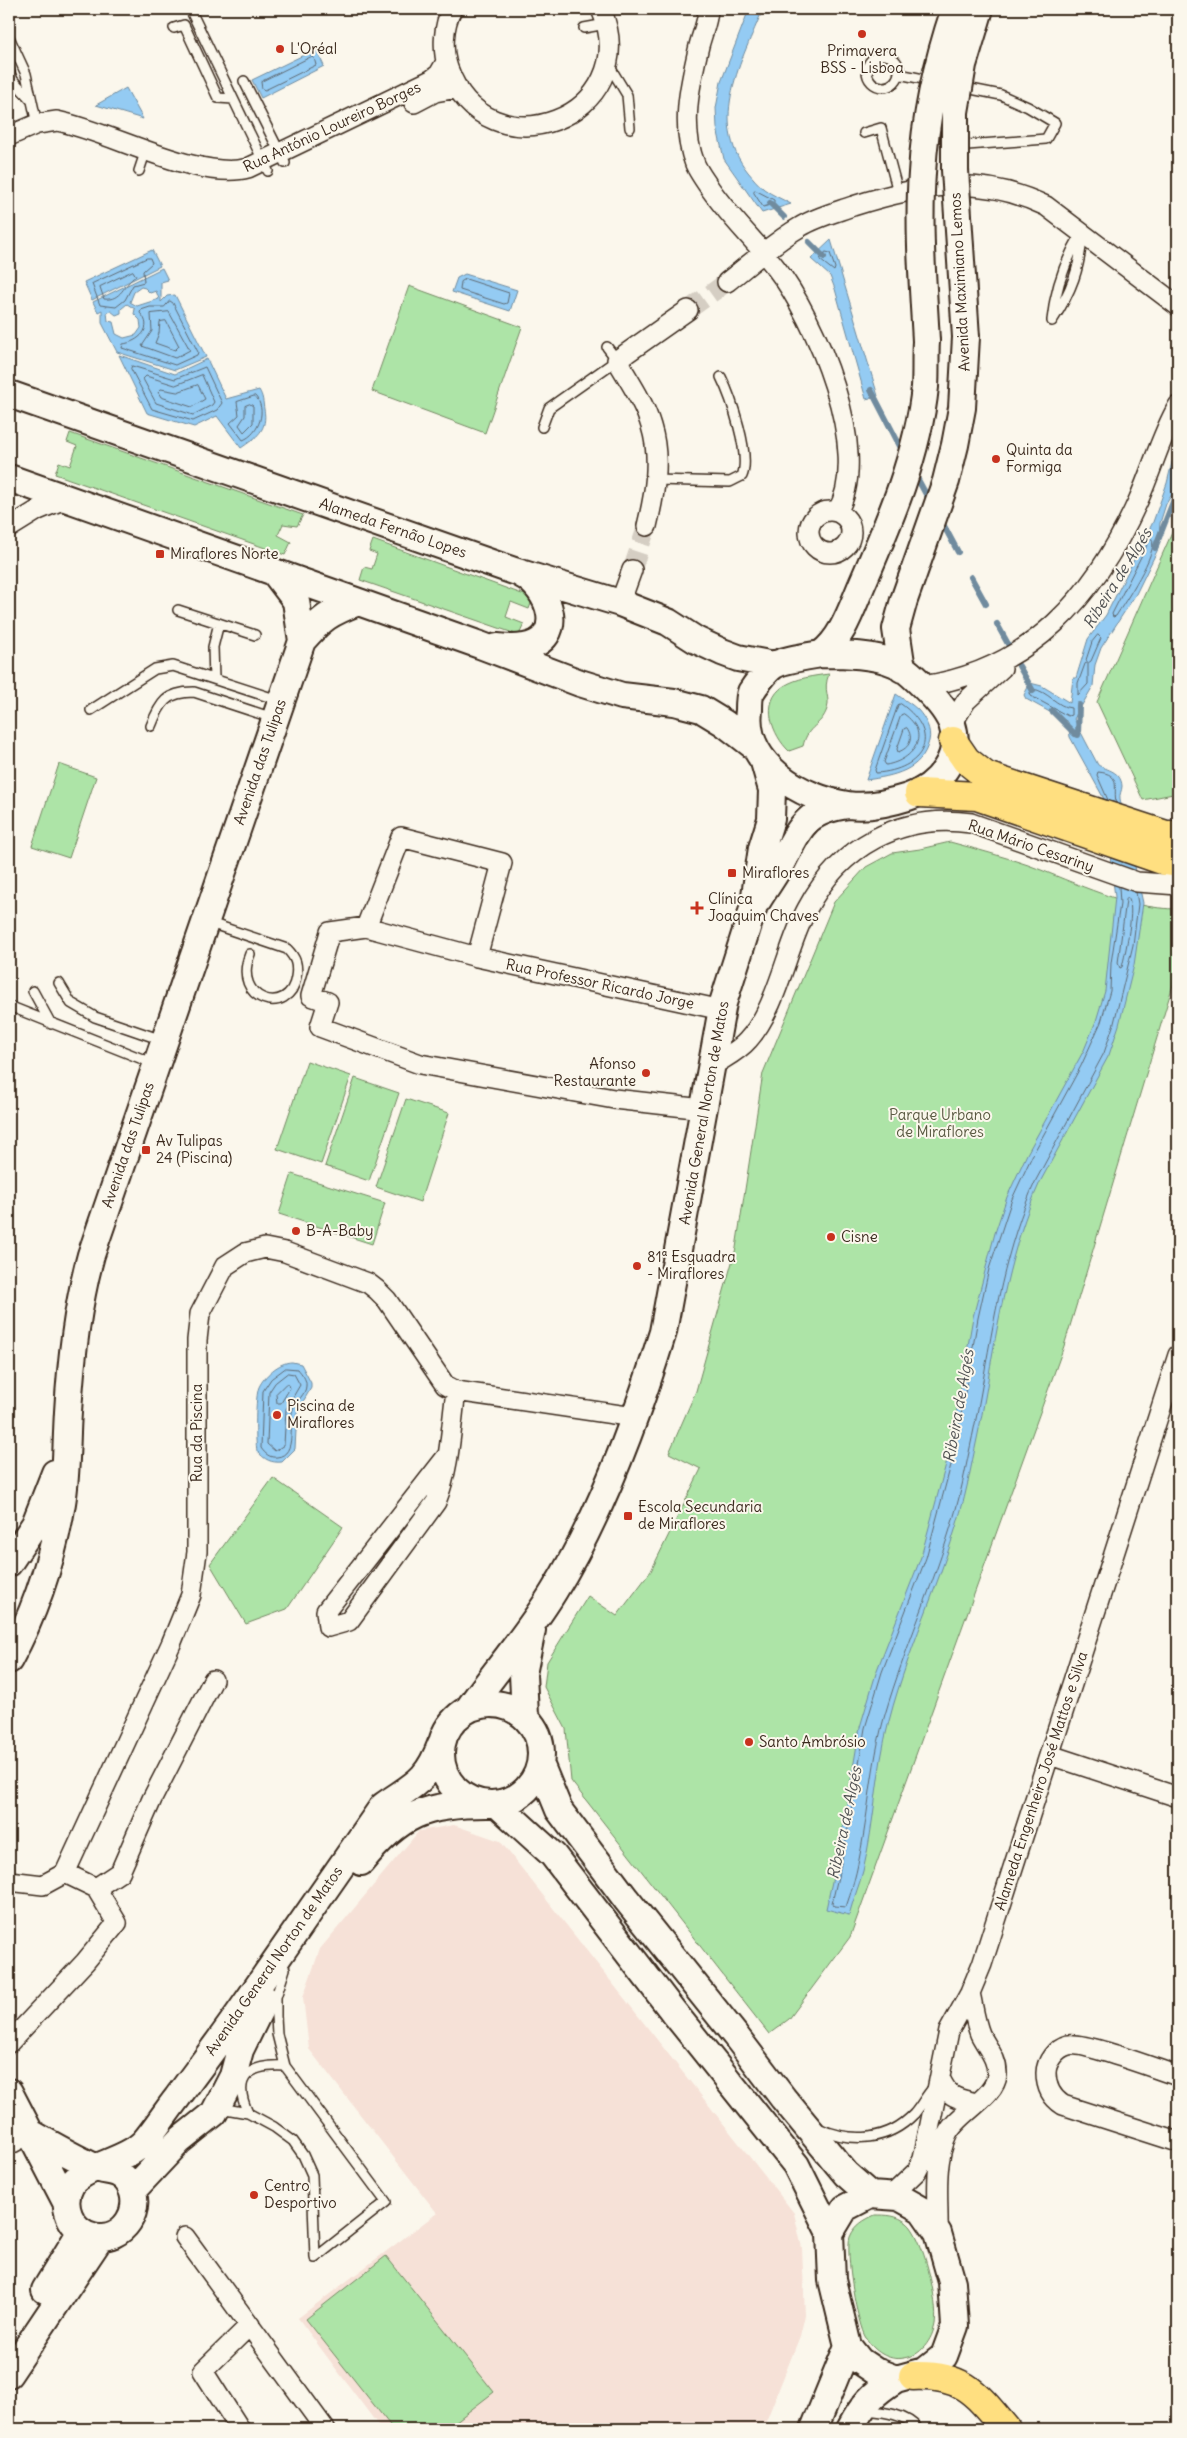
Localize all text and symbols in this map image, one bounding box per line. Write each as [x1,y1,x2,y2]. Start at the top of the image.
marker: Primavera BSS - Lisboa [856,28,868,40]
place label: L'Oréal [290,39,337,58]
place label: Primavera BSS - Lisboa [820,41,904,77]
marker: L'Oréal [274,43,286,55]
street label: Rua António Loureiro Borges [240,77,424,176]
street label: Avenida Maximiano Lemos [945,192,974,372]
place label: Quinta da Formiga [1006,440,1073,476]
marker: Quinta da Formiga [990,453,1002,465]
street label: Alameda Fernão Lopes [317,493,470,562]
water label: Ribeira de Algés [1078,524,1156,632]
place label: Miraflores Norte [170,544,279,563]
marker: Miraflores Norte [154,548,166,560]
street label: Avenida das Tulipas [229,696,290,827]
street label: Rua Mário Cesariny [966,815,1097,876]
place label: Miraflores [742,863,809,882]
marker: Miraflores [726,867,738,879]
place label: Clínica Joaquim Chaves [708,889,819,925]
marker: Clínica Joaquim Chaves [690,901,704,915]
street label: Rua Professor Ricardo Jorge [504,954,696,1013]
street label: Avenida General Norton de Matos [674,999,733,1226]
place label: Afonso Restaurante [554,1054,636,1090]
marker: Afonso Restaurante [640,1067,652,1079]
street label: Avenida das Tulipas [97,1079,158,1210]
park label: Parque Urbano de Miraflores [889,1105,991,1141]
place label: Av Tulipas 24 (Piscina) [156,1131,232,1167]
marker: Av Tulipas 24 (Piscina) [140,1144,152,1156]
place label: B-A-Baby [306,1221,374,1240]
marker: B-A-Baby [290,1225,302,1237]
place label: Cisne [841,1227,878,1246]
marker: Cisne [825,1231,837,1243]
place label: 81ª Esquadra - Miraflores [647,1247,736,1283]
marker: 81ª Esquadra - Miraflores [631,1260,643,1272]
water label: Ribeira de Algés [938,1347,978,1464]
street label: Rua da Piscina [187,1383,206,1482]
place label: Piscina de Miraflores [287,1396,355,1432]
marker: Piscina de Miraflores [271,1409,283,1421]
place label: Escola Secundaria de Miraflores [638,1497,762,1533]
marker: Escola Secundaria de Miraflores [622,1510,634,1522]
street label: Alameda Engenheiro José Mattos e Silva [990,1649,1092,1913]
place label: Santo Ambrósio [759,1732,866,1751]
marker: Santo Ambrósio [743,1736,755,1748]
water label: Ribeira de Algés [822,1764,866,1881]
street label: Avenida General Norton de Matos [201,1862,347,2059]
place label: Centro Desportivo [264,2176,337,2212]
marker: Centro Desportivo [248,2189,260,2201]

